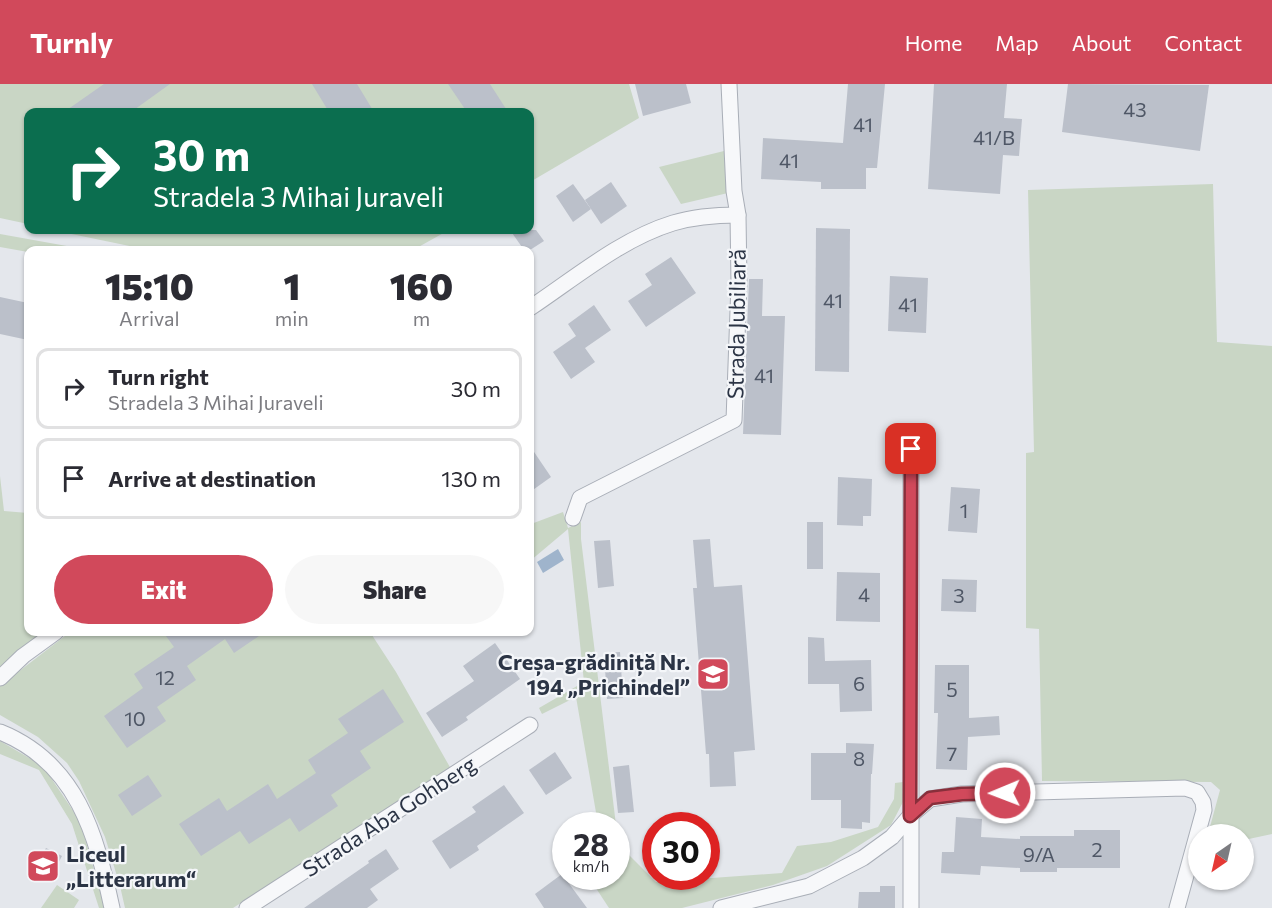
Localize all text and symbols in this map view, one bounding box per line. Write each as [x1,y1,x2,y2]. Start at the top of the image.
text: Turnly [30,25,113,59]
text: Home [905,30,962,55]
text: Map [995,30,1039,55]
text: About [1072,30,1131,55]
text: Contact [1164,30,1242,55]
house number: 43 [1123,97,1147,121]
house number: 41 [853,112,873,136]
house number: 41/B [973,125,1015,149]
text: 30 m [153,128,250,180]
icon: right [54,132,132,210]
house number: 41 [779,148,799,172]
text: Stradela 3 Mihai Juraveli [153,180,444,213]
street label: Strada Jubiliară [721,249,751,399]
text: 15:10 [105,263,194,307]
text: 1 [283,263,300,307]
text: 160 [390,263,453,307]
house number: 41 [823,288,843,312]
house number: 41 [898,292,918,316]
text: Arrival [119,306,180,330]
text: min [275,306,309,330]
text: m [413,306,430,330]
text: Turn right [108,363,209,390]
house number: 41 [754,363,774,387]
icon: right [57,372,90,405]
text: 30 m [451,375,501,402]
text: Stradela 3 Mihai Juraveli [108,390,324,414]
pin [885,423,936,474]
icon: arrive [894,432,927,465]
icon: arrive [57,462,90,495]
text: Arrive at destination [108,465,316,492]
text: 130 m [441,465,501,492]
house number: 1 [960,498,968,522]
button: Exit [54,555,273,624]
button: Share [285,555,504,624]
house number: 4 [858,582,870,606]
house number: 3 [953,583,965,607]
place label: Creșa-grădiniță Nr. 194 „Prichindel” [498,648,690,700]
school or university icon: Creșa-grădiniță Nr. 194 „Prichindel” [695,656,731,692]
house number: 12 [155,665,175,689]
house number: 6 [853,671,865,695]
house number: 5 [946,677,958,701]
house number: 10 [124,706,146,730]
house number: 7 [947,741,957,765]
house number: 8 [853,746,865,770]
street label: Strada Aba Gohberg [297,750,481,882]
position arrow [973,761,1037,825]
speed limit sign: 30 [642,812,720,890]
north arrow [1188,824,1254,890]
map controls [1188,824,1254,890]
text: 28 [573,825,609,862]
house number: 2 [1091,837,1103,861]
place label: Liceul „Litterarum“ [66,840,196,892]
house number: 9/A [1023,842,1055,866]
school or university icon: Liceul „Litterarum“ [25,848,61,884]
text: km/h [573,857,609,875]

